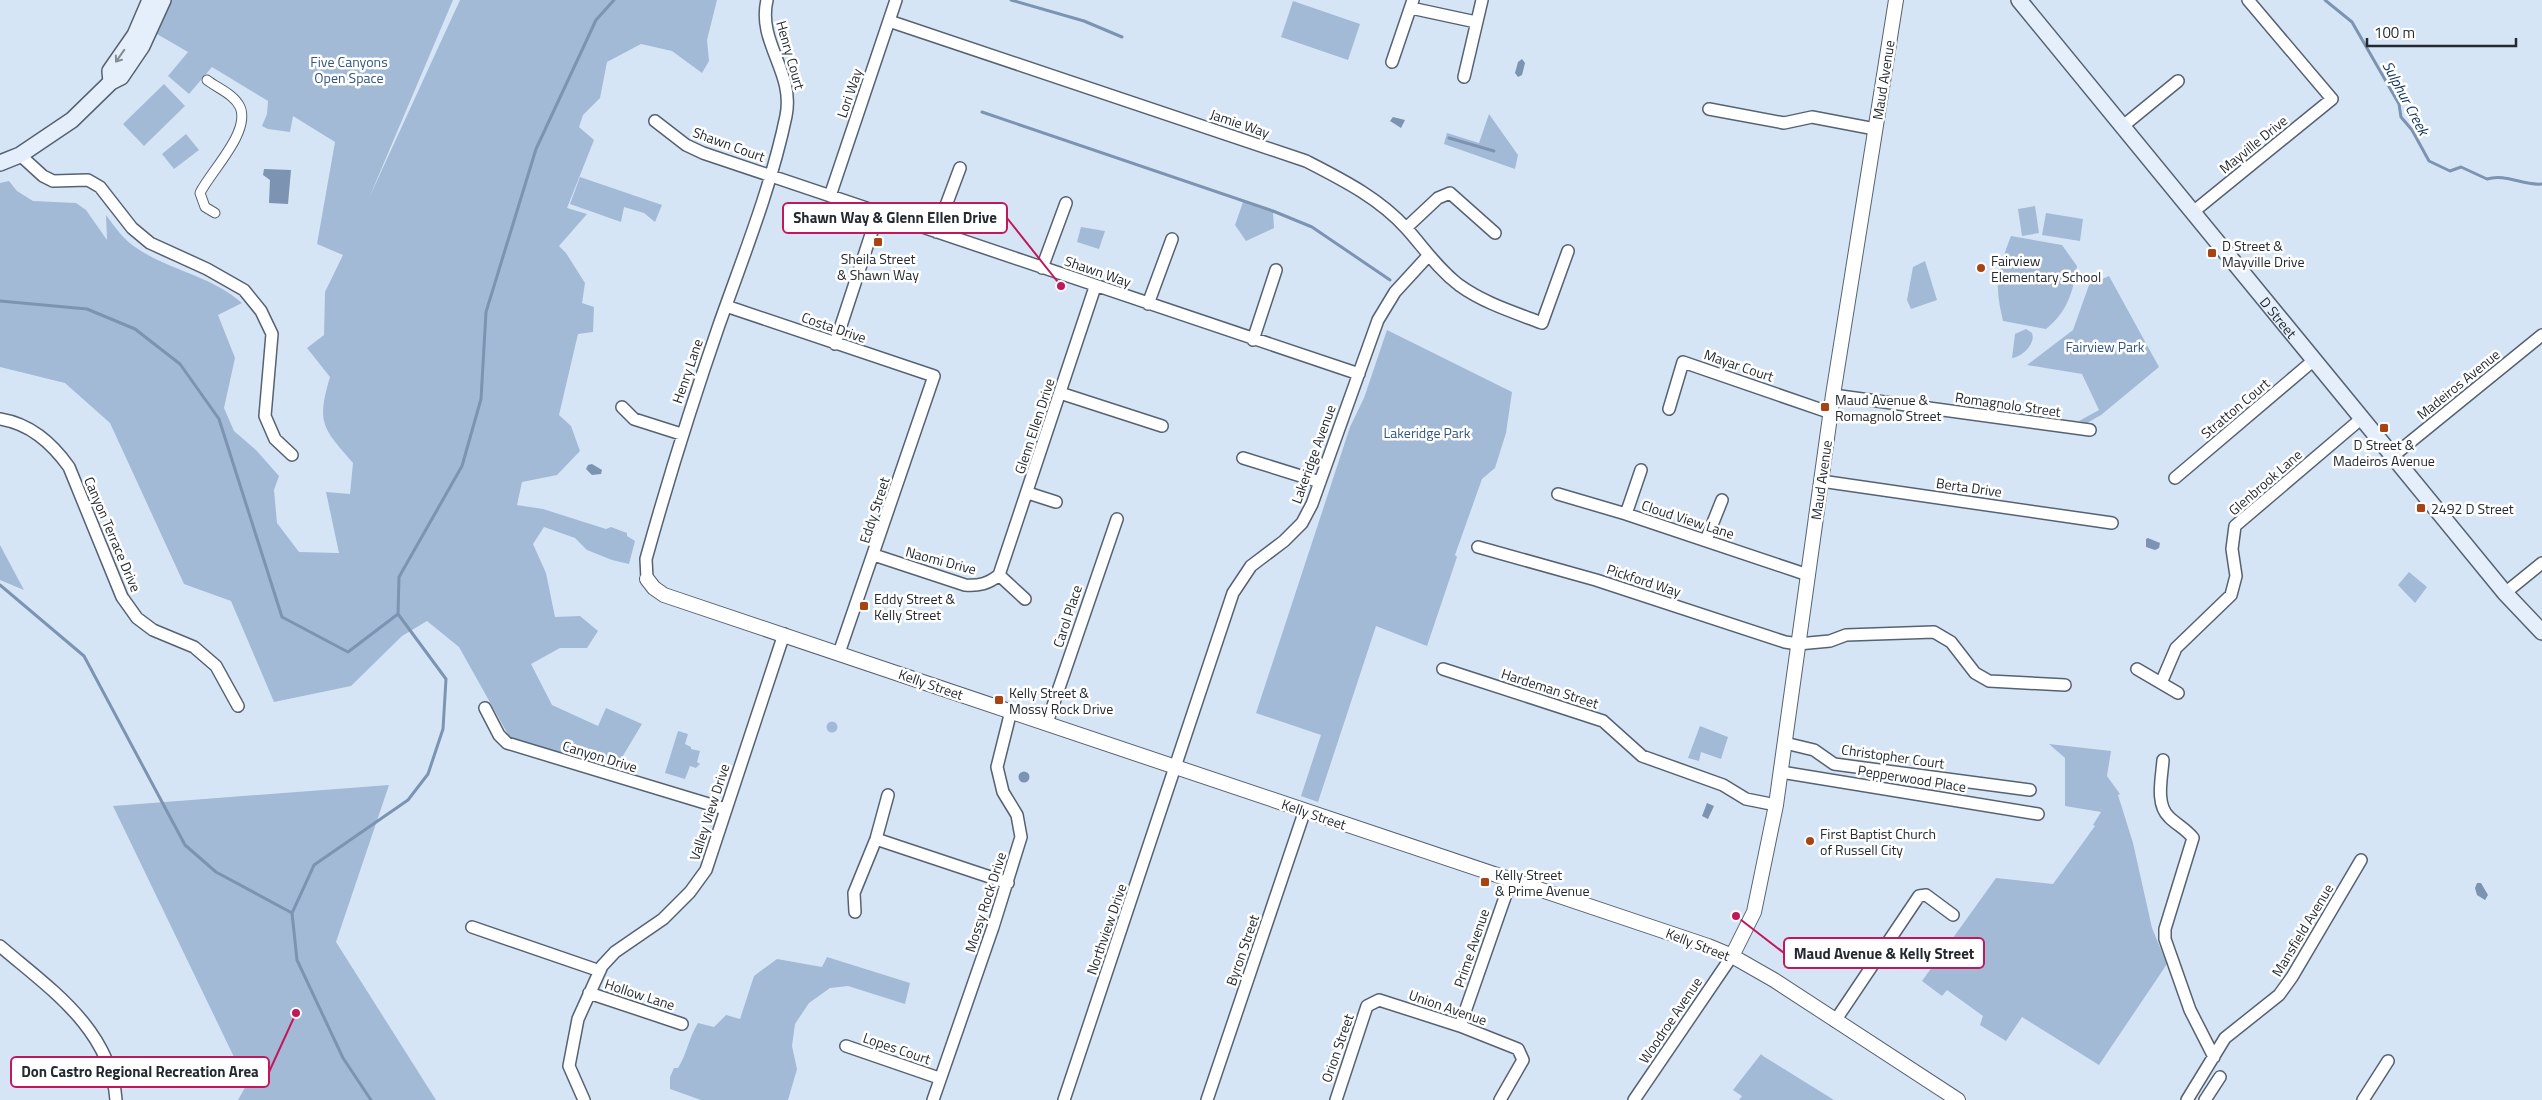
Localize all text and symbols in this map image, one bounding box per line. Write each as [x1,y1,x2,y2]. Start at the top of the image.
scale bar [2367,15,2516,47]
street label: Henry Court [771,18,811,92]
text: 100 m [2374,21,2415,44]
street label: Maud Avenue [1866,39,1900,121]
one-way arrow [115,49,125,63]
park label: Five Canyons Open Space [310,51,388,88]
water label: Sulphur Creek [2377,57,2436,141]
street label: Lori Way [831,65,867,120]
street label: Jamie Way [1207,103,1273,143]
street label: Mayville Drive [2214,110,2292,178]
street label: Shawn Court [690,121,768,167]
callout: Shawn Way & Glenn Ellen Drive [783,203,1007,233]
text: Shawn Way & Glenn Ellen Drive [793,206,997,229]
place label: D Street & Mayville Drive [2222,235,2305,272]
marker: Sheila Street & Shawn Way [872,236,884,248]
marker: D Street & Mayville Drive [2206,247,2218,259]
place label: Sheila Street & Shawn Way [837,248,919,285]
street label: Shawn Way [1062,250,1134,292]
place label: Fairview Elementary School [1991,250,2101,287]
marker: Fairview Elementary School [1975,262,1987,274]
street label: D Street [2255,292,2302,342]
street label: Costa Drive [799,306,869,348]
street label: Henry Lane [666,336,708,406]
park label: Fairview Park [2065,336,2145,357]
street label: Mayar Court [1701,343,1777,387]
street label: Madeiros Avenue [2412,344,2504,424]
street label: Stratton Court [2196,373,2274,443]
street label: Glenn Ellen Drive [1009,375,1059,477]
street label: Romagnolo Street [1954,386,2062,422]
place label: Maud Avenue & Romagnolo Street [1835,389,1942,426]
marker: Maud Avenue & Romagnolo Street [1819,401,1831,413]
street label: Lakeridge Avenue [1285,402,1341,506]
park label: Lakeridge Park [1384,422,1471,443]
marker: D Street & Madeiros Avenue [2378,422,2390,434]
place label: D Street & Madeiros Avenue [2333,434,2435,471]
street label: Maud Avenue [1805,439,1837,521]
street label: Glenbrook Lane [2224,444,2306,520]
street label: Berta Drive [1935,472,2003,502]
street label: Canyon Terrace Drive [79,473,147,595]
street label: Eddy Street [853,474,895,546]
street label: Cloud View Lane [1639,494,1737,544]
place label: 2492 D Street [2431,498,2514,519]
marker: 2492 D Street [2415,502,2427,514]
street label: Naomi Drive [903,540,979,580]
street label: Pickford Way [1604,558,1684,602]
street label: Carol Place [1047,582,1087,650]
place label: Eddy Street & Kelly Street [874,588,955,625]
marker: Eddy Street & Kelly Street [858,600,870,612]
street label: Hardeman Street [1499,662,1601,714]
street label: Kelly Street [896,663,966,705]
place label: Kelly Street & Mossy Rock Drive [1009,682,1113,719]
marker: Kelly Street & Mossy Rock Drive [993,694,1005,706]
street label: Canyon Drive [560,735,640,777]
street label: Christopher Court [1840,738,1946,774]
street label: Pepperwood Place [1856,759,1968,797]
street label: Valley View Drive [683,761,735,863]
street label: Kelly Street [1279,793,1349,835]
place label: First Baptist Church of Russell City [1820,823,1936,860]
marker: First Baptist Church of Russell City [1804,835,1816,847]
street label: Mossy Rock Drive [959,849,1011,955]
place label: Kelly Street & Prime Avenue [1495,864,1590,901]
marker: Kelly Street & Prime Avenue [1479,876,1491,888]
street label: Mansfield Avenue [2266,880,2338,980]
street label: Northview Drive [1081,881,1131,977]
street label: Prime Avenue [1448,906,1494,990]
street label: Byron Street [1220,911,1264,988]
street label: Kelly Street [1663,922,1733,966]
callout: Maud Avenue & Kelly Street [1784,938,1984,968]
text: Maud Avenue & Kelly Street [1794,942,1975,965]
street label: Hollow Lane [602,973,678,1015]
street label: Woodroe Avenue [1633,973,1707,1067]
street label: Union Avenue [1406,984,1490,1030]
street label: Orion Street [1315,1011,1359,1085]
street label: Lopes Court [860,1027,934,1069]
callout: Don Castro Regional Recreation Area [11,1057,269,1087]
text: Don Castro Regional Recreation Area [21,1060,259,1083]

